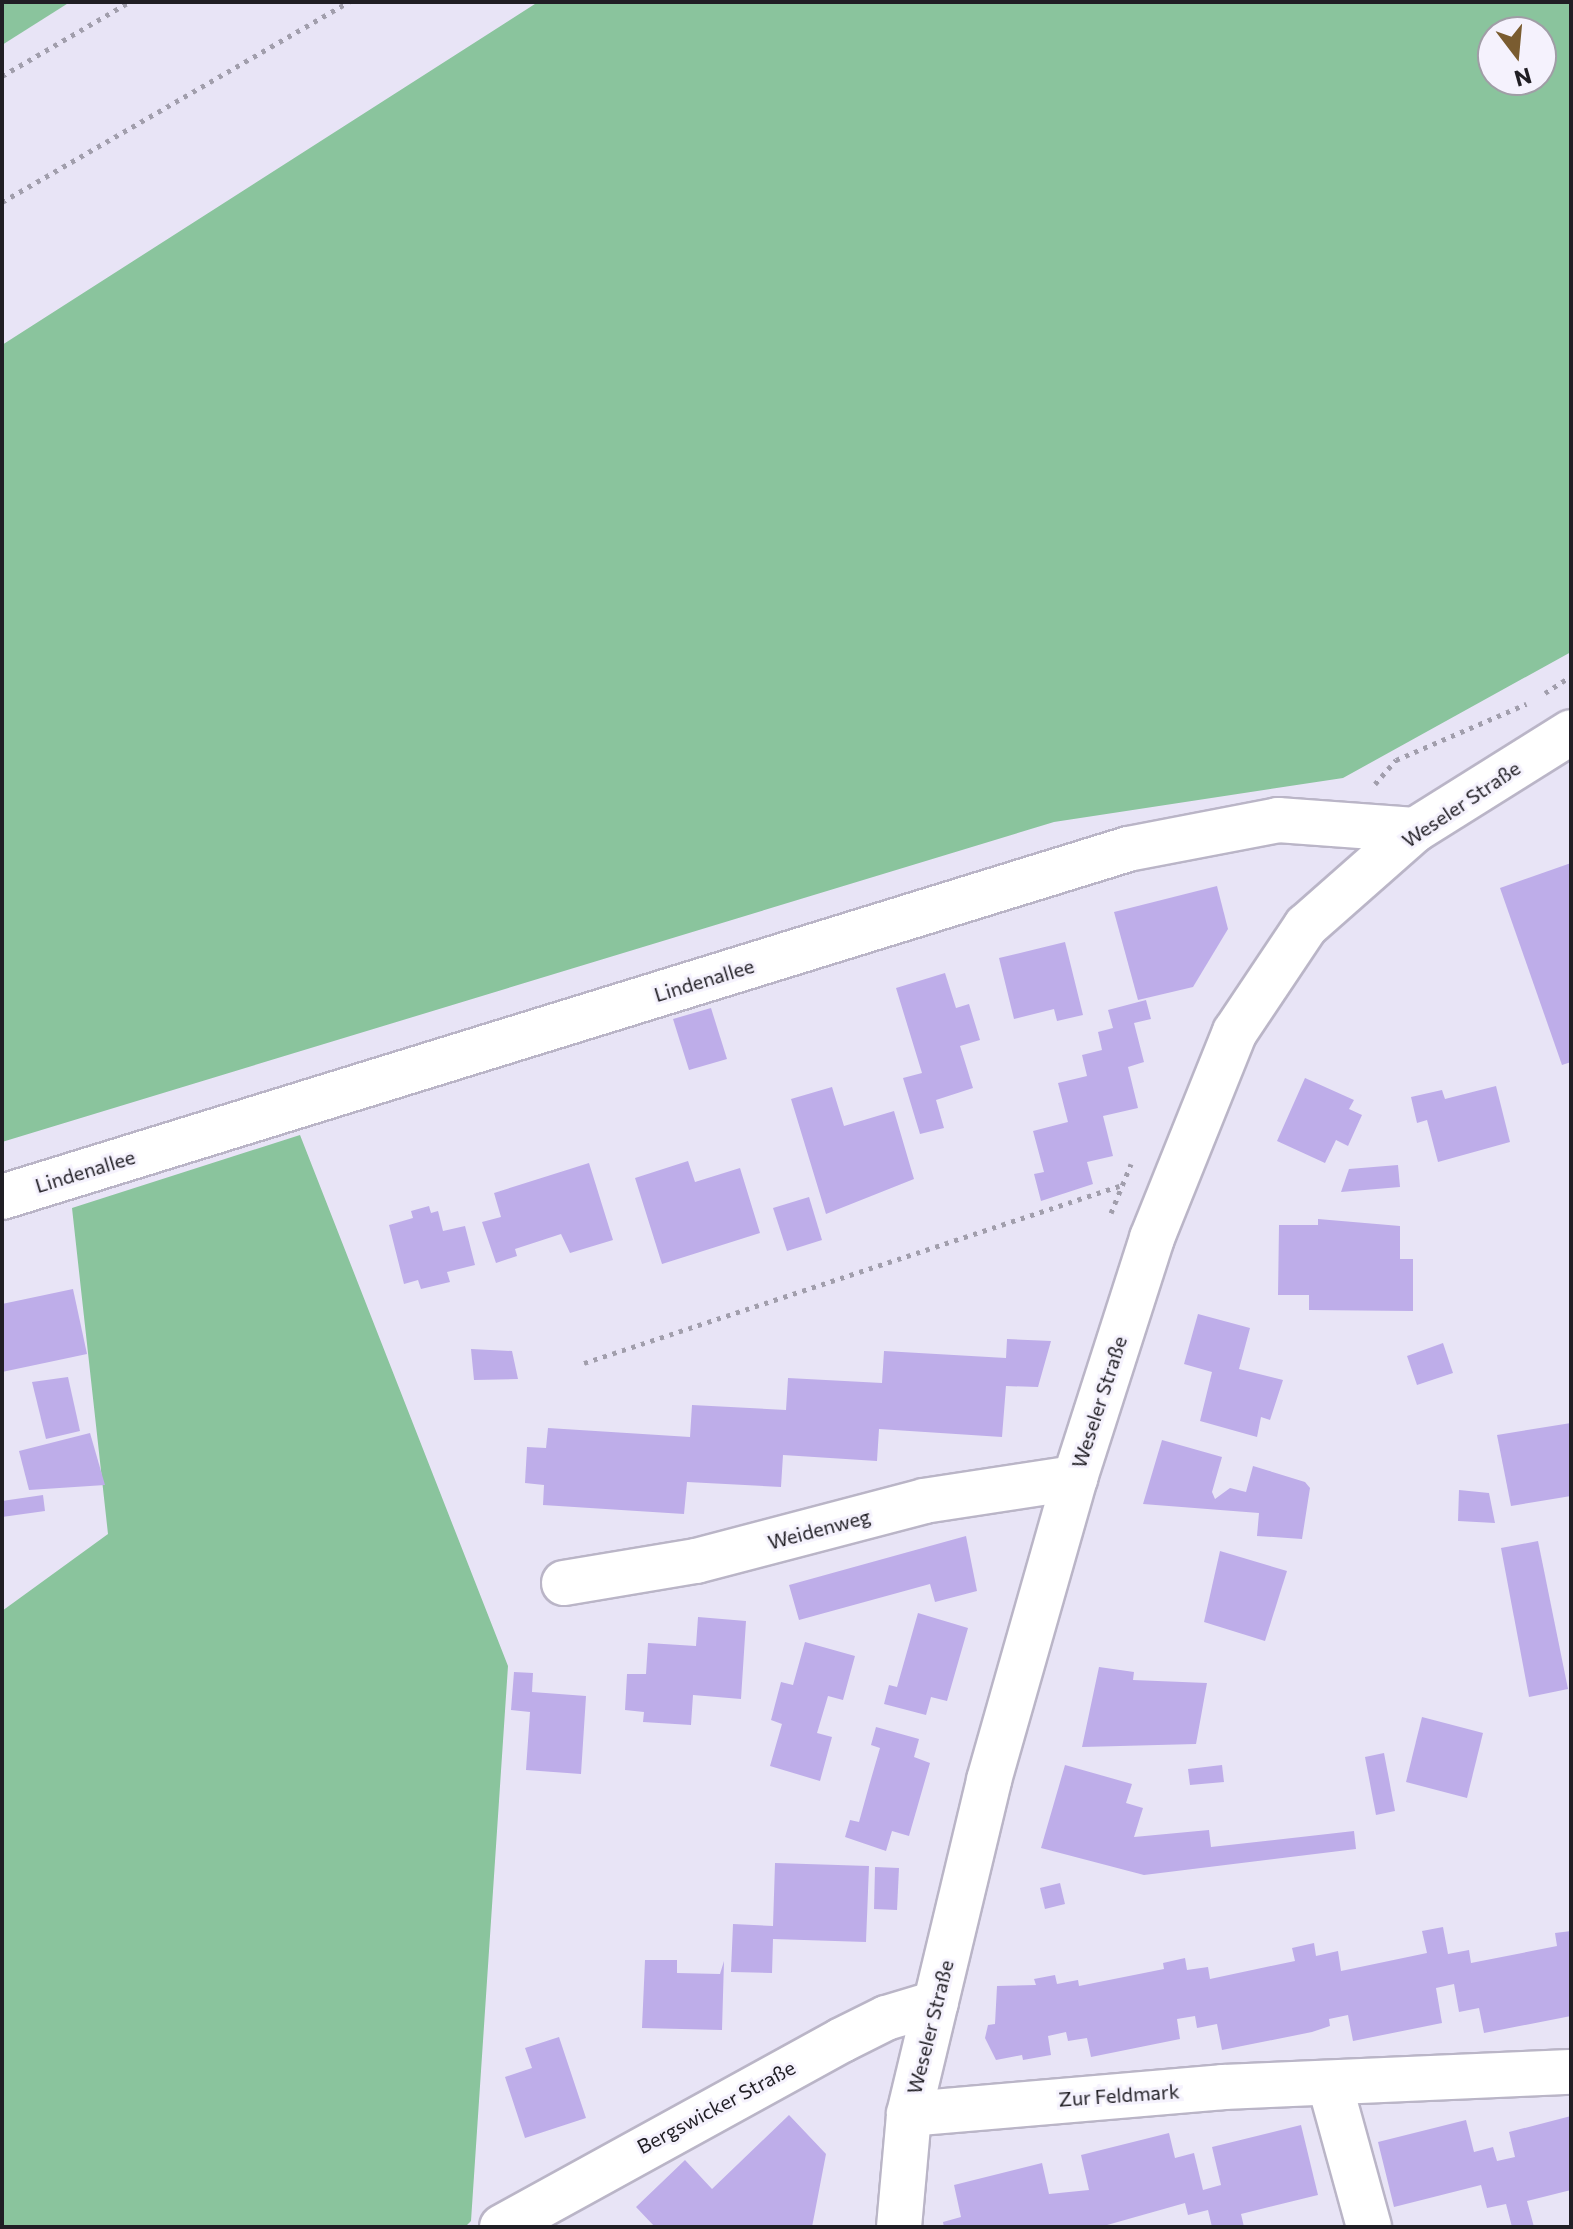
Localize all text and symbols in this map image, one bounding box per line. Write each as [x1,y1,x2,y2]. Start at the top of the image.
north arrow [1477,16,1557,96]
text: N [1512,62,1535,93]
street label: Weseler Straße [1397,756,1525,852]
street label: Lindenallee [651,953,757,1007]
street label: Lindenallee [32,1144,138,1198]
street label: Weseler Straße [1066,1333,1132,1471]
street label: Weidenweg [765,1504,873,1554]
street label: Weseler Straße [902,1957,958,2097]
street label: Bergswicker Straße [633,2055,799,2159]
street label: Zur Feldmark [1058,2079,1180,2111]

